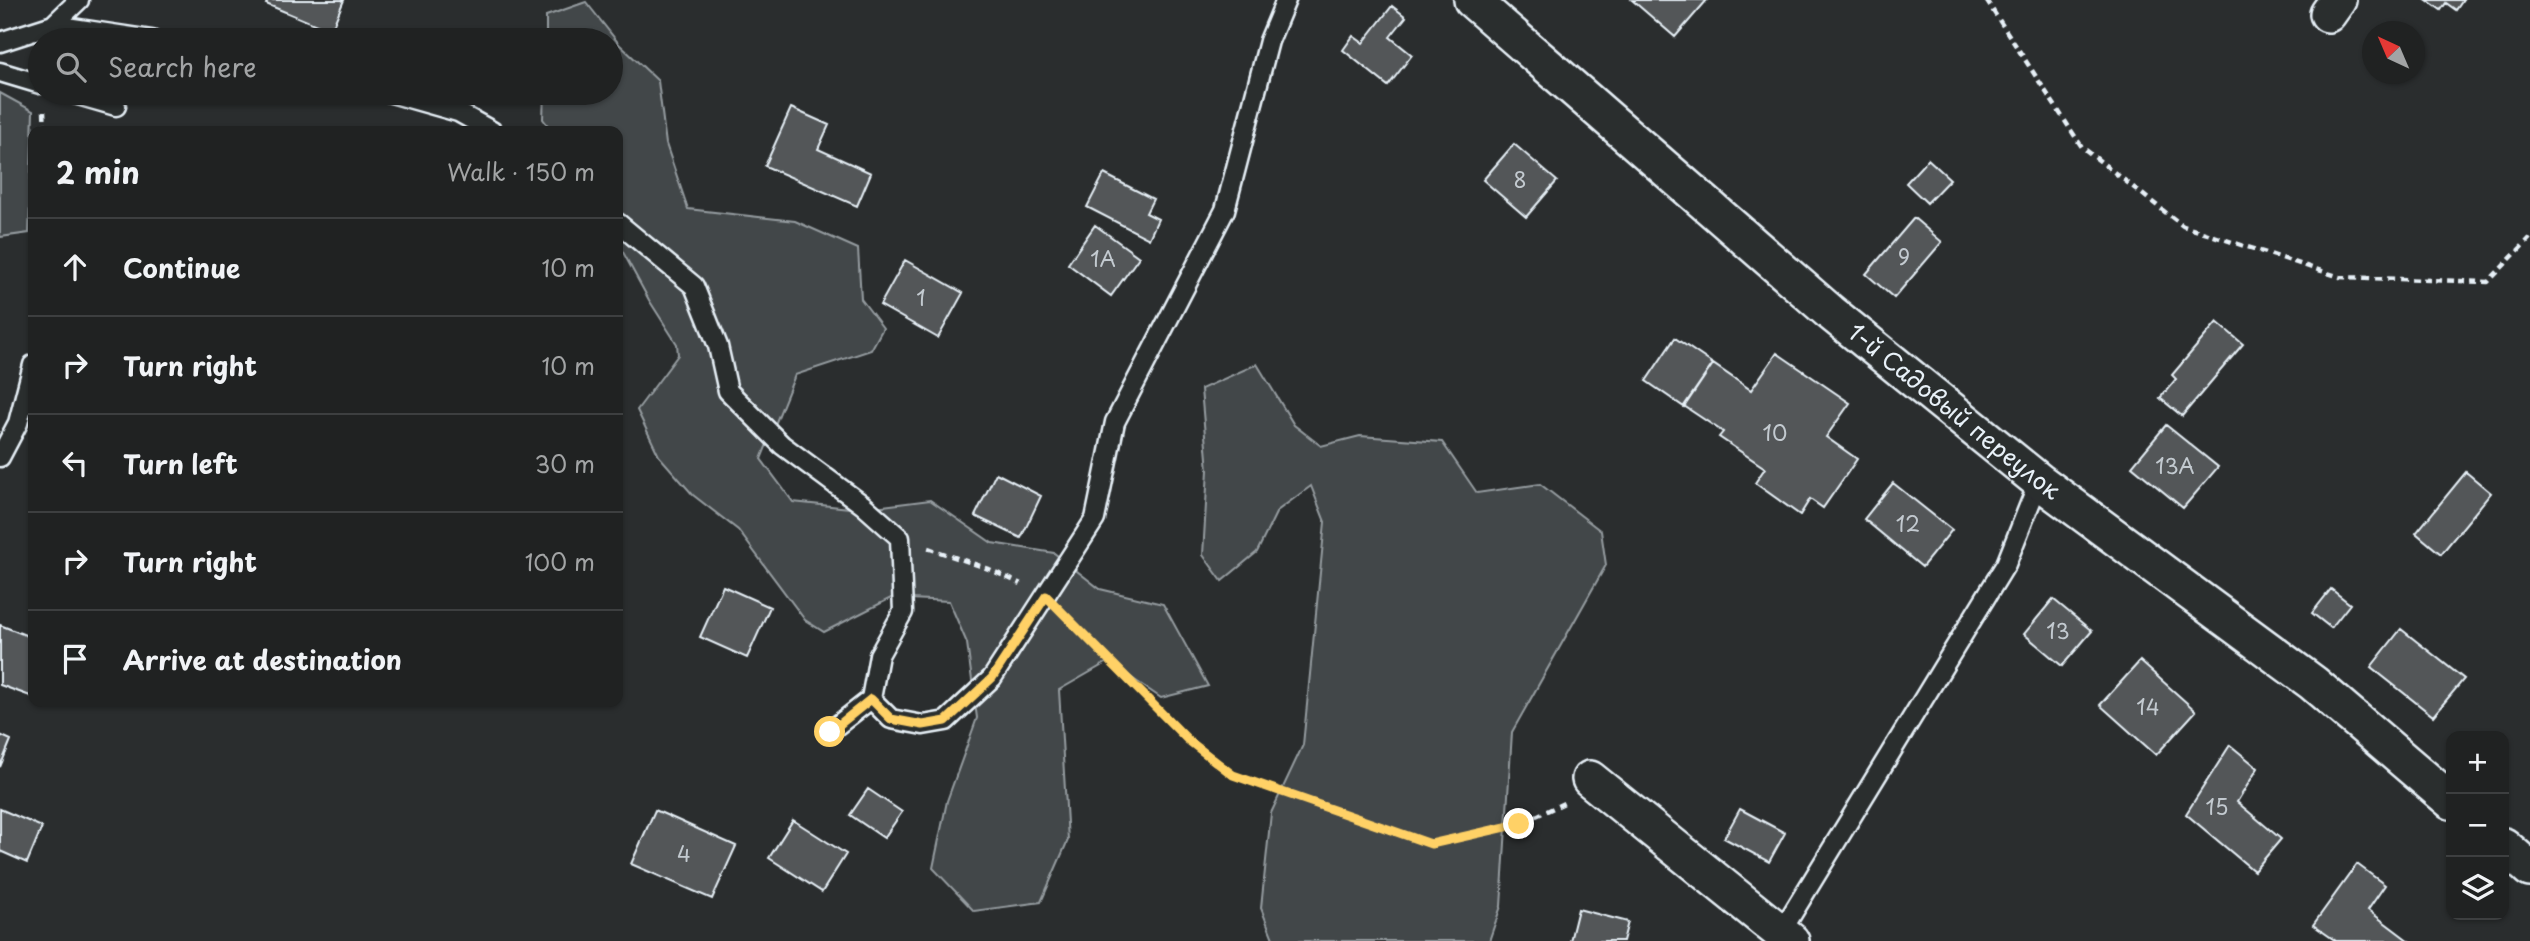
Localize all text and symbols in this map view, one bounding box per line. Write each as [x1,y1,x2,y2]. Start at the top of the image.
north arrow [2362,21,2425,84]
search box [28,28,623,105]
text: Search here [108,47,257,86]
icon: search [52,48,90,86]
text: 2 min [56,149,140,194]
text: Walk · 150 m [447,154,595,189]
house number: 8 [1513,163,1527,195]
house number: 9 [1898,240,1910,272]
house number: 1А [1090,242,1116,274]
icon: ahead [56,248,94,286]
text: Continue [123,248,240,287]
text: 10 m [541,250,595,285]
house number: 1 [916,281,926,313]
street label: 1-й Садовый переулок [1841,313,2069,508]
icon: right [56,346,94,384]
text: Turn right [123,346,257,385]
text: 10 m [541,348,595,383]
house number: 10 [1763,416,1787,448]
icon: left [56,444,94,482]
text: Turn left [123,444,238,483]
text: 30 m [534,446,595,481]
house number: 13А [2155,449,2195,481]
house number: 12 [1896,507,1920,539]
icon: right [56,542,94,580]
text: Turn right [123,542,257,581]
text: 100 m [525,544,595,579]
house number: 13 [2046,614,2070,646]
icon: arrive [56,640,94,678]
text: Arrive at destination [123,640,402,679]
house number: 14 [2136,690,2160,722]
route start [814,716,845,747]
map controls [2446,731,2509,920]
button: + [2446,731,2509,794]
house number: 15 [2206,790,2228,822]
button: − [2446,794,2509,857]
route end [1503,808,1534,839]
house number: 4 [677,837,691,869]
button: layers [2446,857,2509,920]

